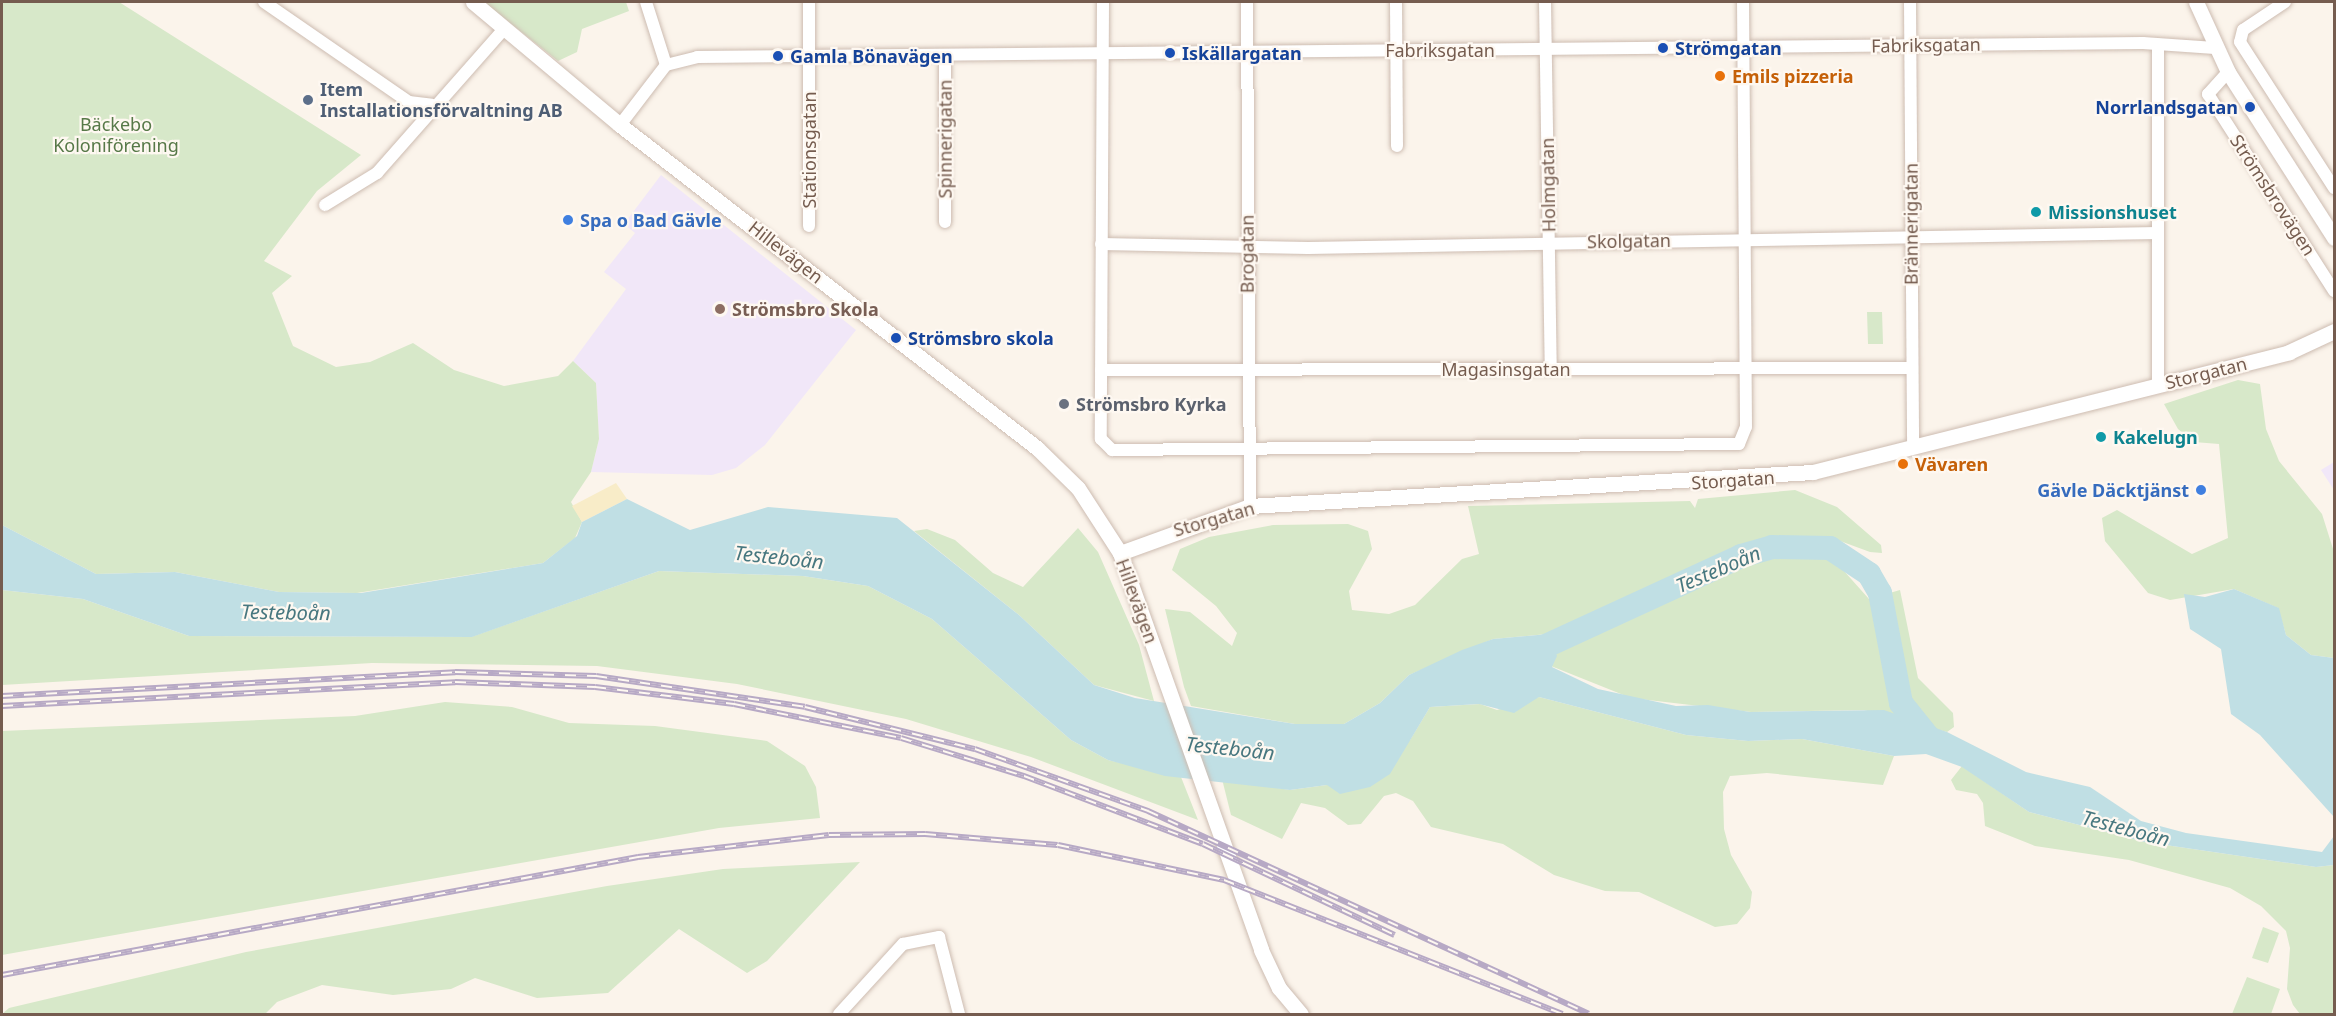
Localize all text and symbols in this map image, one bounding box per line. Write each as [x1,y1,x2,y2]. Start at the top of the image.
street label: Fabriksgatan [1871,33,1981,57]
place label: Strömgatan [1675,37,1782,59]
street label: Fabriksgatan [1385,39,1495,61]
marker: Strömgatan [1656,41,1670,55]
place label: Iskällargatan [1182,42,1302,64]
place label: Gamla Bönavägen [790,45,953,67]
marker: Iskällargatan [1163,46,1177,60]
marker: Gamla Bönavägen [771,49,785,63]
place label: Emils pizzeria [1732,65,1854,87]
marker: Emils pizzeria [1713,69,1727,83]
place label: Item Installationsförvaltning AB [320,79,563,122]
street label: Spinnerigatan [934,80,956,198]
street label: Stationsgatan [798,91,820,209]
marker: Item Installationsförvaltning AB [301,93,315,107]
place label: Norrlandsgatan [2095,96,2238,118]
marker: Norrlandsgatan [2243,100,2257,114]
park label: Bäckebo Koloniförening [53,114,179,156]
street label: Strömsbrovägen [2226,130,2320,260]
street label: Holmgatan [1536,138,1560,232]
street label: Brännerigatan [1900,163,1922,285]
place label: Missionshuset [2048,201,2177,223]
marker: Missionshuset [2029,205,2043,219]
place label: Spa o Bad Gävle [580,209,722,231]
marker: Spa o Bad Gävle [561,213,575,227]
street label: Brogatan [1236,215,1258,293]
street label: Hillevägen [744,216,828,288]
street label: Skolgatan [1587,229,1671,253]
place label: Strömsbro Skola [732,298,879,320]
marker: Strömsbro Skola [713,302,727,316]
place label: Strömsbro skola [908,327,1054,349]
marker: Strömsbro skola [889,331,903,345]
street label: Storgatan [2163,352,2249,394]
street label: Magasinsgatan [1441,358,1571,380]
place label: Strömsbro Kyrka [1076,393,1226,415]
marker: Strömsbro Kyrka [1057,397,1071,411]
place label: Kakelugn [2113,426,2198,448]
marker: Kakelugn [2094,430,2108,444]
place label: Vävaren [1915,453,1988,475]
marker: Vävaren [1896,457,1910,471]
street label: Storgatan [1691,466,1775,494]
place label: Gävle Däcktjänst [2037,479,2189,501]
marker: Gävle Däcktjänst [2194,483,2208,497]
street label: Storgatan [1171,497,1257,541]
water label: Testeboån [733,540,825,574]
water label: Testeboån [1672,540,1764,598]
street label: Hillevägen [1112,556,1162,646]
water label: Testeboån [241,599,331,625]
water label: Testeboån [1184,731,1276,765]
water label: Testeboån [2080,805,2172,851]

